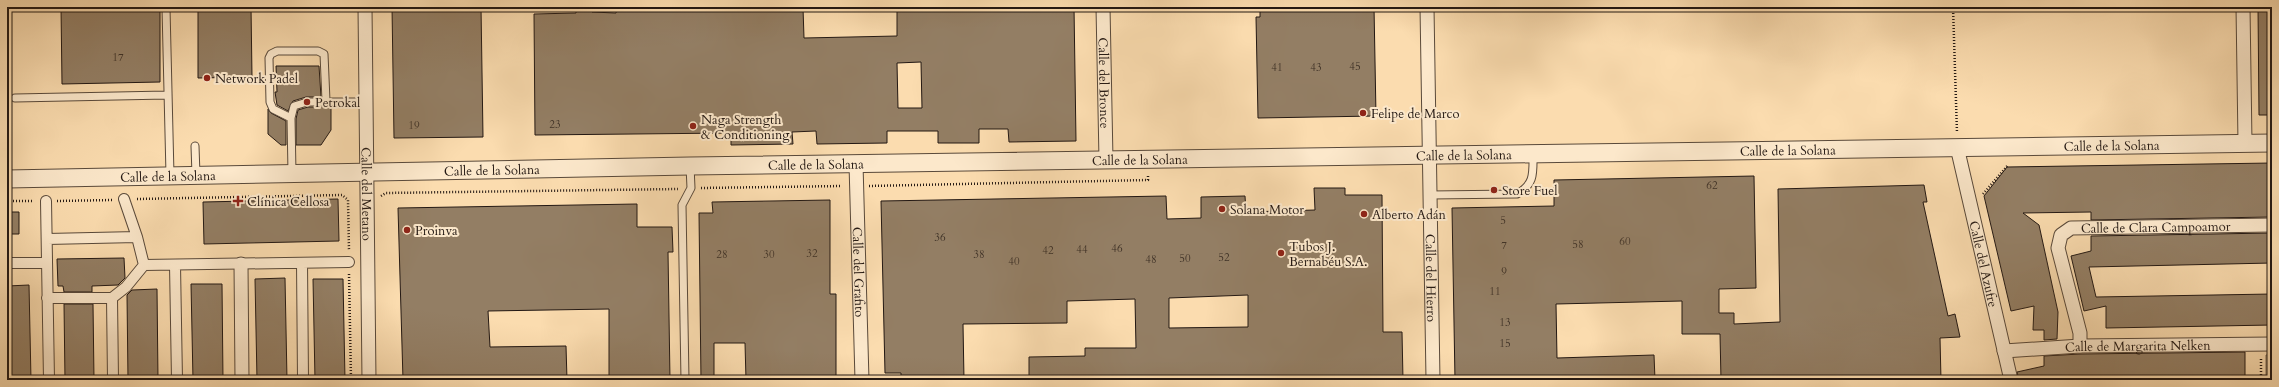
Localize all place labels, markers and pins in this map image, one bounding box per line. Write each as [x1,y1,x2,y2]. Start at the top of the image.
place label: Network Padel [215,70,299,88]
marker: Network Padel [202,73,212,83]
place label: Petrokal [315,94,361,112]
marker: Petrokal [302,97,312,107]
place label: Felipe de Marco [1371,105,1459,123]
marker: Felipe de Marco [1358,108,1368,118]
place label: Naga Strength & Conditioning [701,111,790,144]
marker: Naga Strength & Conditioning [688,121,698,131]
place label: Store Fuel [1502,182,1558,200]
marker: Store Fuel [1489,185,1499,195]
place label: Clínica Cellosa [247,193,330,211]
marker: Clínica Cellosa [232,195,244,207]
place label: Solana Motor [1230,201,1304,219]
marker: Solana Motor [1217,204,1227,214]
place label: Alberto Adán [1372,206,1447,224]
marker: Alberto Adán [1359,209,1369,219]
place label: Proinva [415,222,458,240]
marker: Proinva [402,225,412,235]
place label: Tubos J. Bernabéu S.A. [1289,238,1367,271]
marker: Tubos J. Bernabéu S.A. [1276,248,1286,258]

